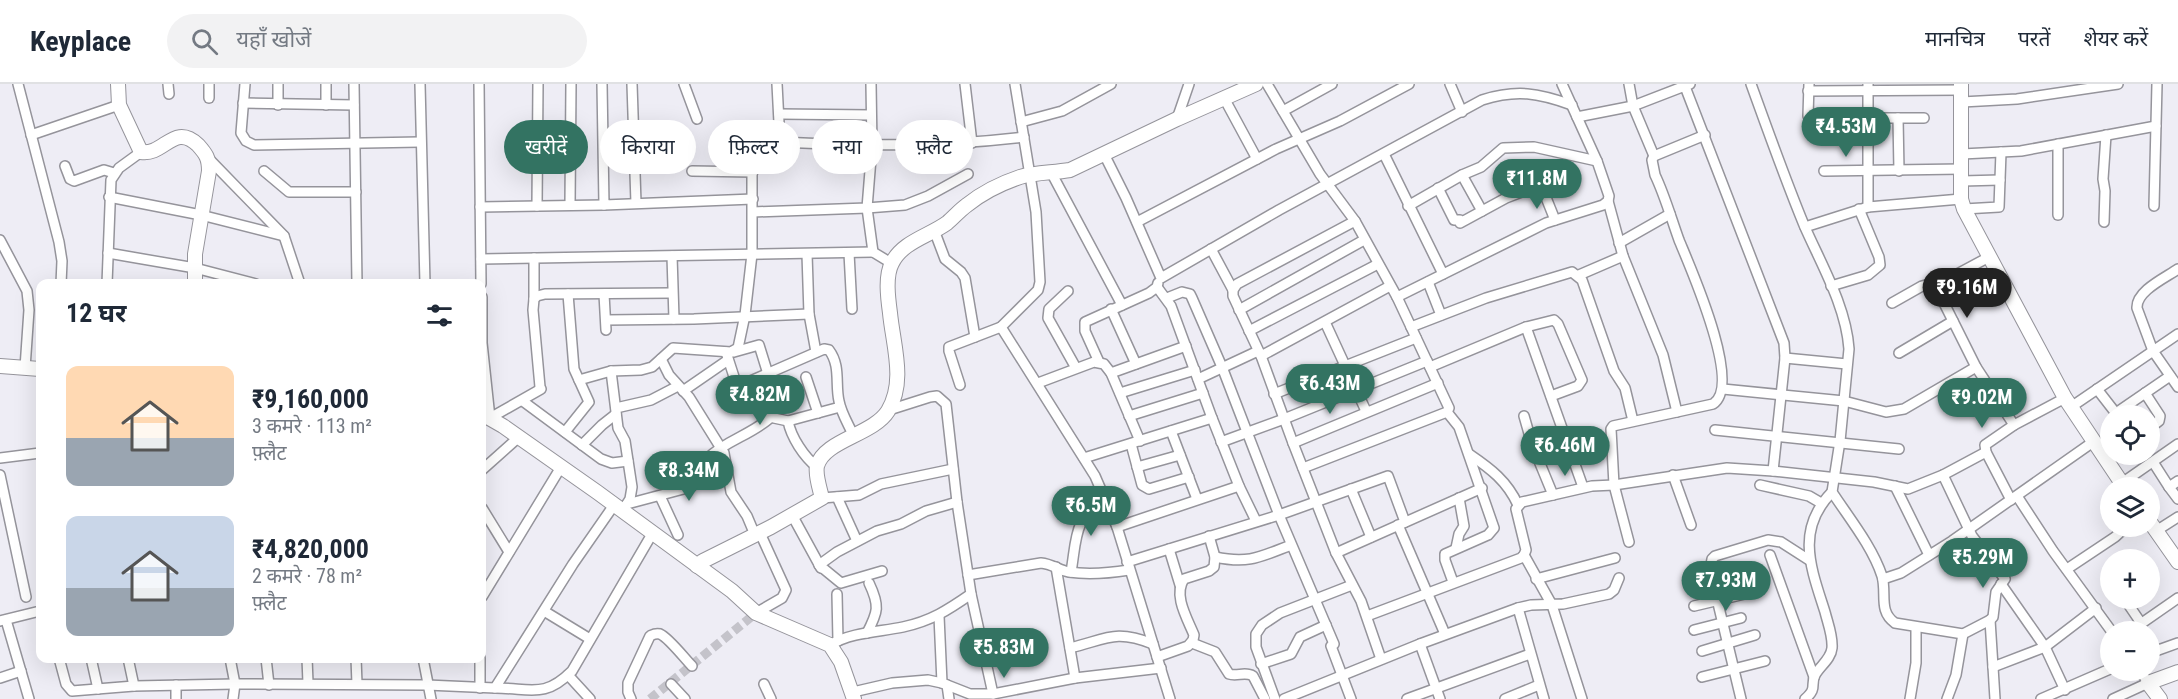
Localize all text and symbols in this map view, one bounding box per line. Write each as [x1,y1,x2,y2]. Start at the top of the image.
search box [167,14,587,68]
text: Keyplace [30,25,131,58]
icon: search [188,25,221,58]
text: यहाँ खोजें [236,27,311,52]
text: मानचित्र [1925,27,1985,51]
text: परतें [2018,27,2050,51]
text: शेयर करें [2083,27,2148,51]
pin: ₹4.53M [1797,107,1895,158]
text: ₹4.53M [1816,114,1876,138]
chip: खरीदें [504,120,588,174]
chip: किराया [600,120,696,174]
chip: फ़िल्टर [708,120,800,174]
chip: नया [812,120,883,174]
chip: फ़्लैट [895,120,973,174]
pin: ₹11.8M [1488,159,1586,210]
text: ₹11.8M [1507,166,1567,190]
pin: ₹9.16M [1918,268,2016,319]
text: ₹9.16M [1937,275,1997,299]
text: 12 घर [66,298,127,328]
icon: filters [423,299,456,332]
pin: ₹6.43M [1281,364,1379,415]
text: ₹6.43M [1300,371,1360,395]
pin: ₹4.82M [711,375,809,426]
pin: ₹9.02M [1933,378,2031,429]
text: ₹4.82M [730,382,790,406]
text: ₹9,160,000 [252,384,369,414]
text: ₹9.02M [1952,385,2012,409]
icon: home [114,390,186,462]
map controls [2100,405,2160,681]
button: locate [2100,405,2160,465]
text: 3 कमरे · 113 m² [252,414,372,438]
pin: ₹6.46M [1516,426,1614,477]
text: ₹6.46M [1535,433,1595,457]
text: फ़्लैट [252,441,287,465]
pin: ₹8.34M [640,451,738,502]
text: ₹8.34M [659,458,719,482]
button: layers [2100,477,2160,537]
pin: ₹6.5M [1049,486,1133,537]
text: ₹6.5M [1066,493,1116,517]
text: ₹4,820,000 [252,534,369,564]
pin: ₹5.29M [1934,538,2032,589]
icon: home [114,540,186,612]
text: ₹5.29M [1953,545,2013,569]
button: + [2100,549,2160,609]
pin: ₹7.93M [1677,561,1775,612]
text: 2 कमरे · 78 m² [252,564,362,588]
text: ₹7.93M [1696,568,1756,592]
text: फ़्लैट [252,591,287,615]
button: − [2100,621,2160,681]
pin: ₹5.83M [955,628,1053,679]
text: ₹5.83M [974,635,1034,659]

